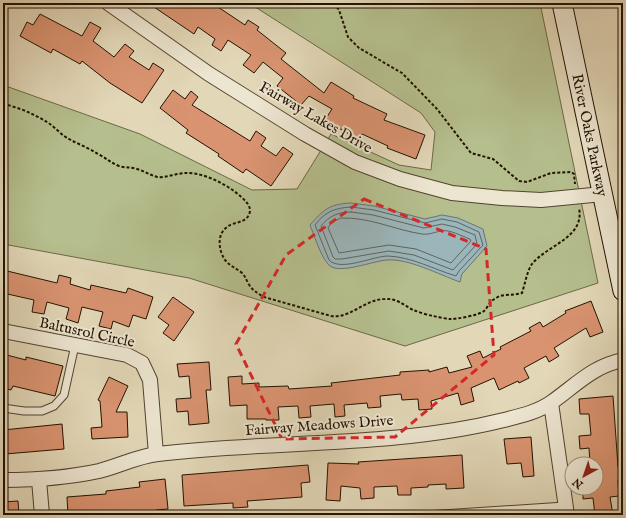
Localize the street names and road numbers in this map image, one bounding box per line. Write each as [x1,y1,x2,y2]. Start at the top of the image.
street label: River Oaks Parkway [567,72,612,199]
street label: Fairway Lakes Drive [256,77,376,158]
street label: Baltusrol Circle [37,313,137,352]
street label: Fairway Meadows Drive [244,411,394,440]

